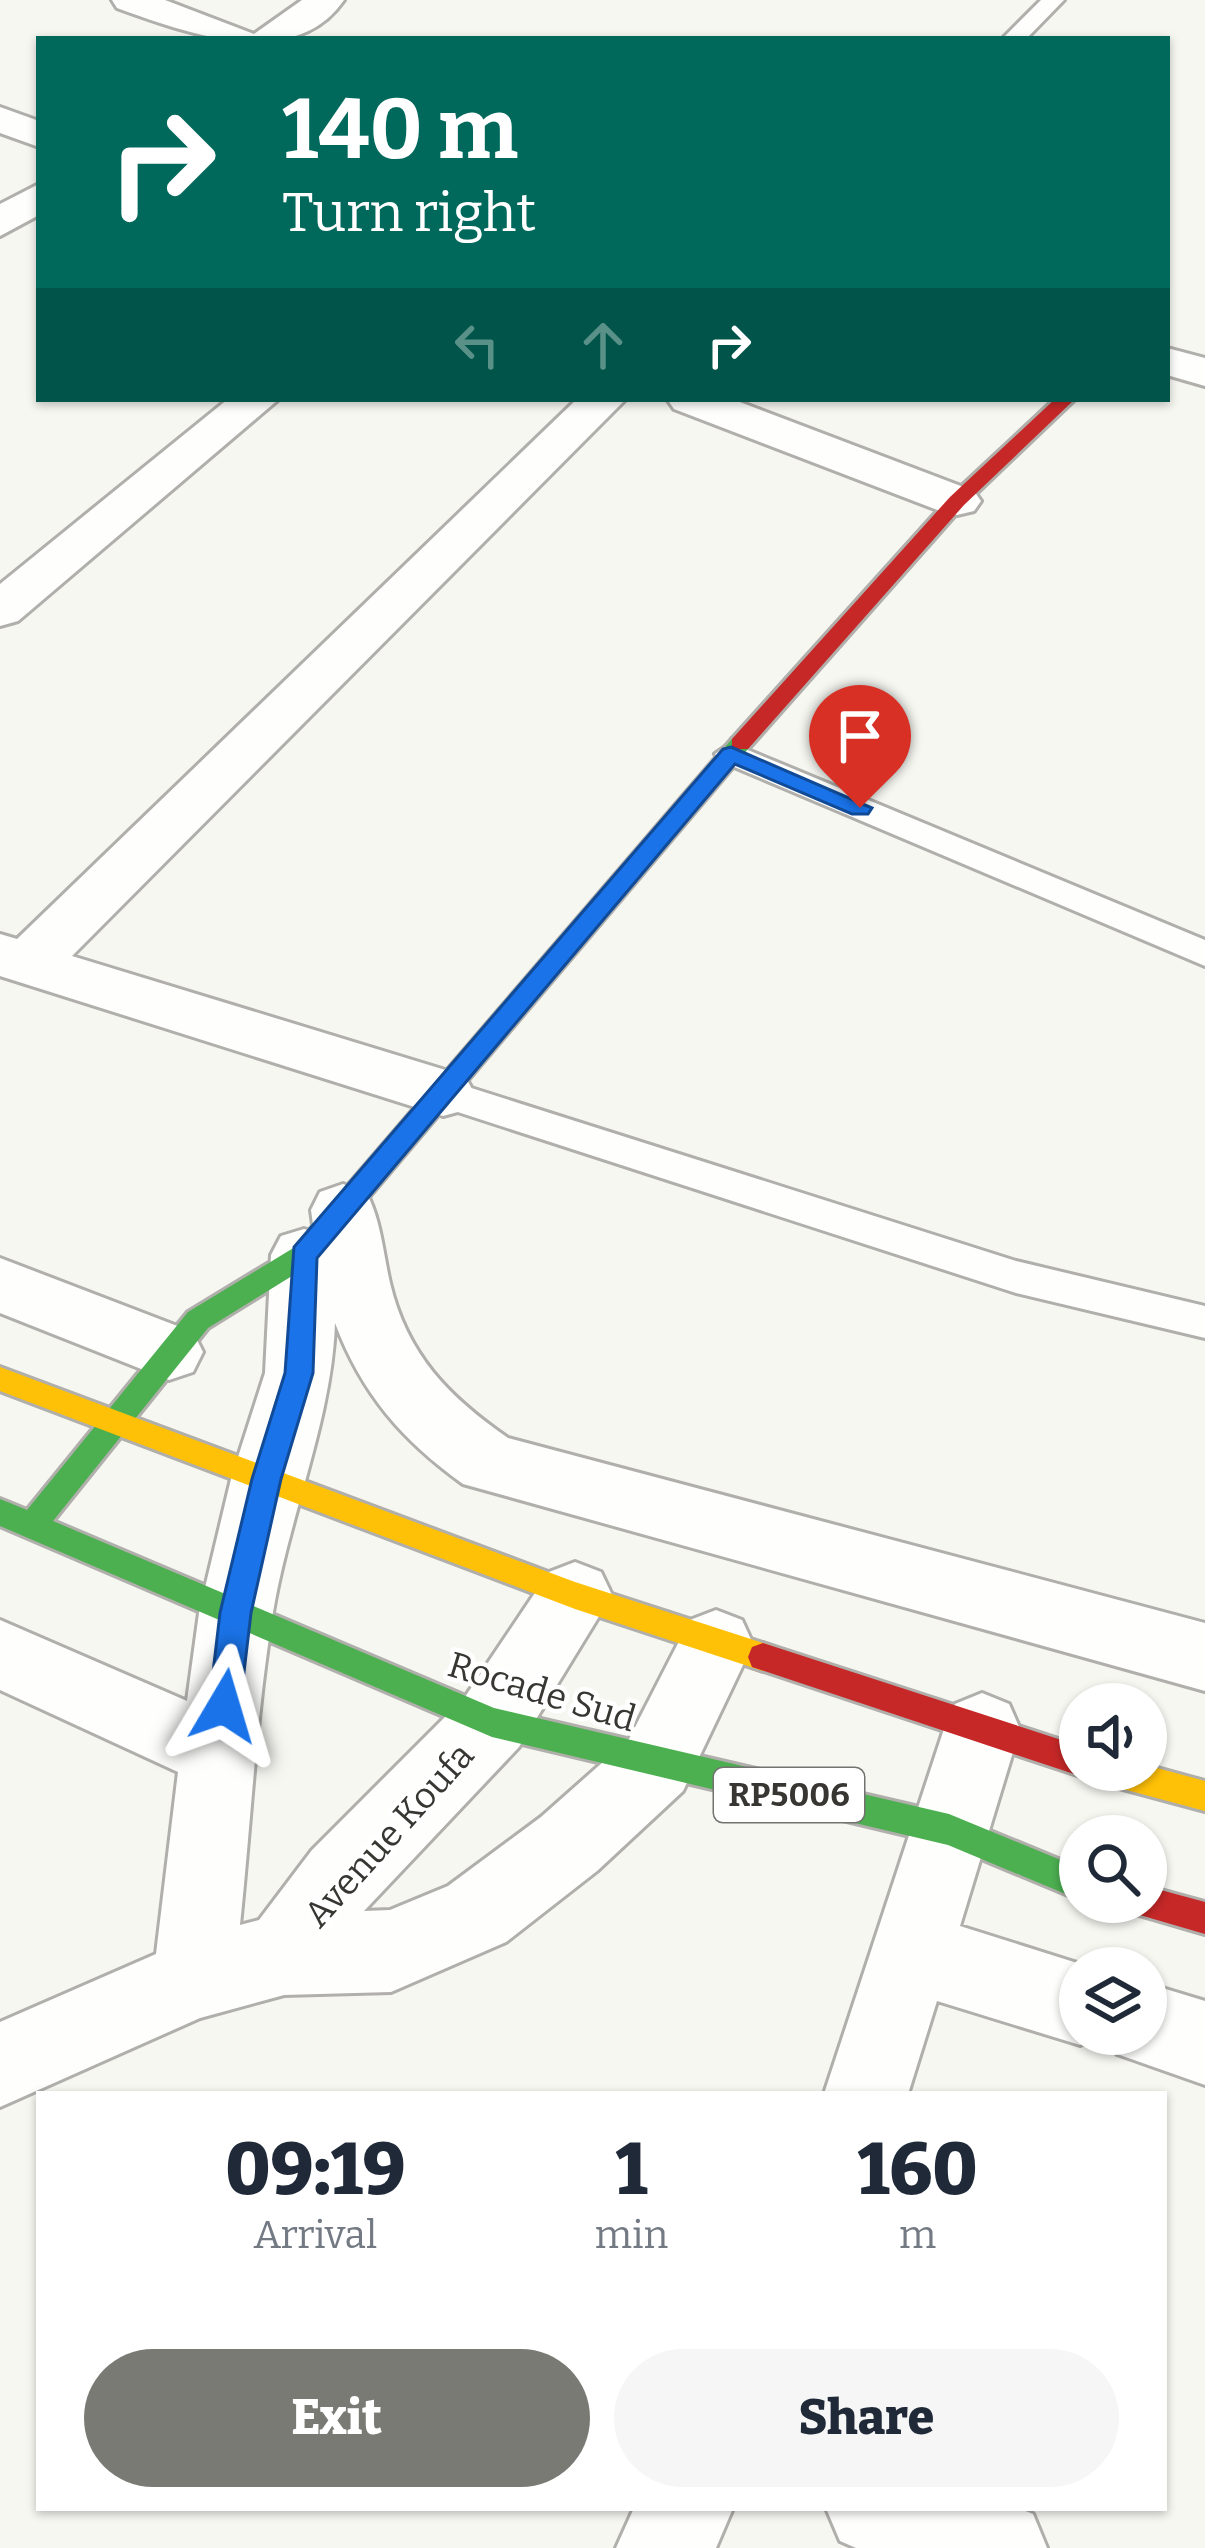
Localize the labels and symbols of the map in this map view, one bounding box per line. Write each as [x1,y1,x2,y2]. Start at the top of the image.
pin [809,685,911,808]
position arrow [161,1643,287,1769]
street label: Rocade Sud [443,1643,641,1741]
street label: Avenue Koufa [295,1734,483,1936]
road number: RP5006 [714,1768,864,1822]

